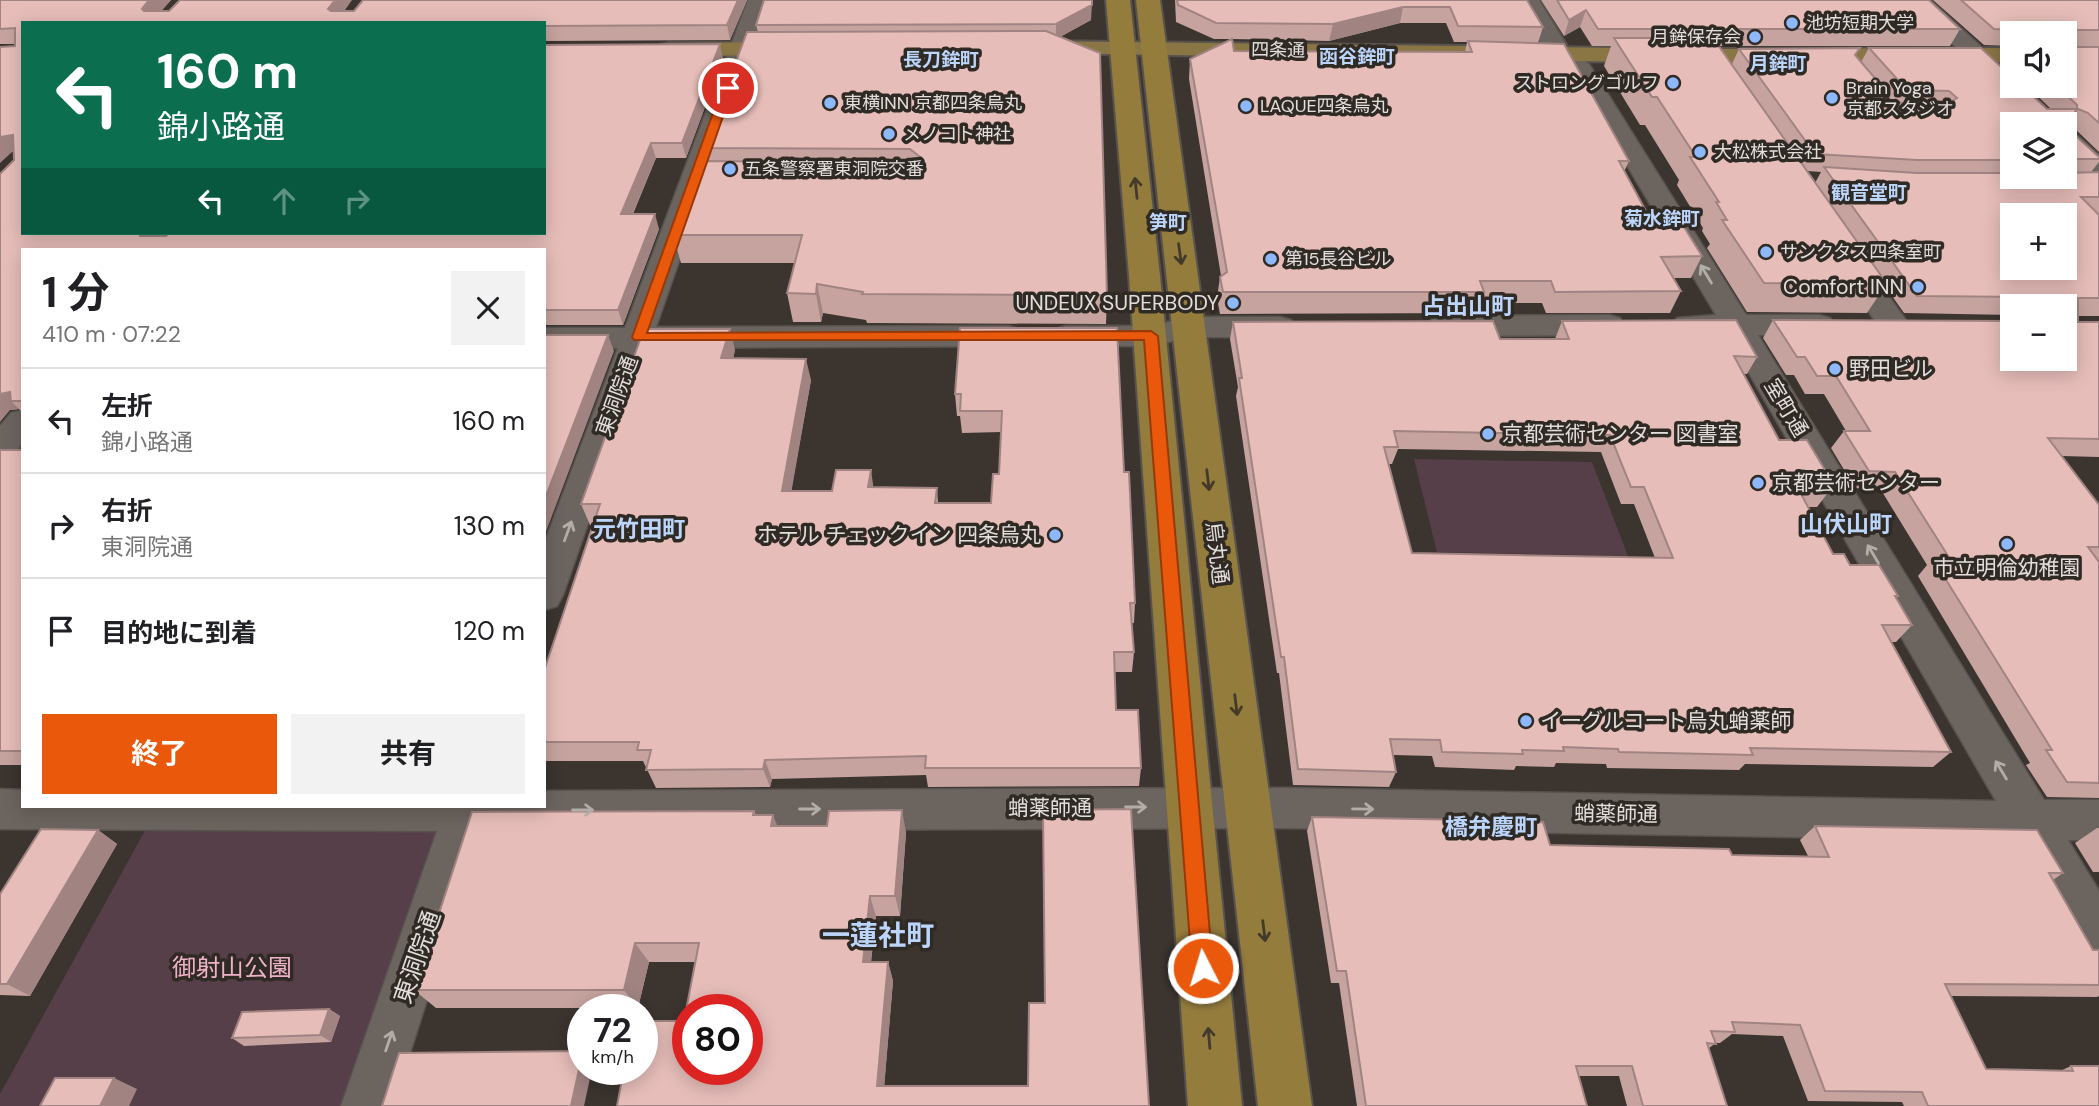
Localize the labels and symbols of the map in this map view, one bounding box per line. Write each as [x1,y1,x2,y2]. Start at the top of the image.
place label: 池坊短期大学 [1806,11,1914,35]
marker: 池坊短期大学 [1784,15,1800,31]
place label: 月鉾保存会 [1651,25,1741,49]
marker: 月鉾保存会 [1747,29,1763,45]
street label: 四条通 [1251,38,1305,62]
district label: 函谷鉾町 [1319,44,1395,69]
district label: 長刀鉾町 [903,47,979,72]
district label: 月鉾町 [1749,51,1807,76]
pin [698,58,758,118]
place label: ストロングゴルフ [1515,71,1659,95]
marker: ストロングゴルフ [1665,75,1681,91]
place label: Brain Yoga 京都スタジオ [1846,76,1954,121]
marker: Brain Yoga 京都スタジオ [1824,90,1840,106]
place label: 東横INN 京都四条烏丸 [844,91,1022,115]
place label: LAQUE四条烏丸 [1260,94,1389,118]
marker: 東横INN 京都四条烏丸 [822,95,838,111]
marker: LAQUE四条烏丸 [1238,98,1254,114]
place label: メノコト神社 [903,122,1011,146]
marker: メノコト神社 [881,126,897,142]
place label: 大松株式会社 [1714,140,1822,164]
marker: 大松株式会社 [1692,144,1708,160]
place label: 五条警察署東洞院交番 [744,157,924,181]
marker: 五条警察署東洞院交番 [722,161,738,177]
one-way arrow [1129,177,1142,199]
district label: 観音堂町 [1831,180,1907,205]
district label: 菊水鉾町 [1624,206,1700,231]
district label: 笋町 [1149,210,1187,235]
place label: サンクタス四条室町 [1780,240,1941,264]
one-way arrow [1174,242,1187,265]
marker: サンクタス四条室町 [1758,244,1774,260]
place label: 第15長谷ビル [1285,247,1392,271]
marker: 第15長谷ビル [1263,251,1279,267]
one-way arrow [1698,265,1712,285]
place label: Comfort INN [1783,273,1904,301]
marker: Comfort INN [1910,279,1926,295]
place label: UNDEUX SUPERBODY [1015,289,1219,317]
district label: 占出山町 [1422,291,1514,321]
marker: UNDEUX SUPERBODY [1225,295,1241,311]
street label: 東洞院通 [589,352,645,440]
place label: 野田ビル [1849,355,1933,383]
marker: 野田ビル [1827,361,1843,377]
street label: 室町通 [1758,374,1814,442]
place label: 京都芸術センター 図書室 [1502,420,1739,448]
marker: 京都芸術センター 図書室 [1480,426,1496,442]
one-way arrow [1202,468,1215,490]
place label: 京都芸術センター [1772,469,1940,497]
marker: 京都芸術センター [1750,475,1766,491]
district label: 山伏山町 [1800,509,1892,539]
district label: 元竹田町 [593,514,685,544]
one-way arrow [563,520,575,542]
street label: 烏丸通 [1199,520,1235,586]
place label: ホテル チェックイン 四条烏丸 [757,521,1041,549]
marker: ホテル チェックイン 四条烏丸 [1047,527,1063,543]
marker: 市立明倫幼稚園 [1999,536,2015,552]
one-way arrow [1865,544,1879,564]
place label: 市立明倫幼稚園 [1934,554,2081,582]
one-way arrow [1230,694,1243,716]
place label: イーグルコート烏丸蛸薬師 [1540,707,1792,735]
marker: イーグルコート烏丸蛸薬師 [1518,713,1534,729]
one-way arrow [1994,761,2008,781]
street label: 蛸薬師通 [1008,794,1092,822]
street label: 蛸薬師通 [1574,799,1658,829]
one-way arrow [1124,800,1147,814]
one-way arrow [798,802,821,816]
one-way arrow [1351,802,1374,816]
one-way arrow [571,803,594,817]
district label: 橋弁慶町 [1445,812,1537,842]
street label: 東洞院通 [387,907,447,1007]
district label: 一蓮社町 [822,917,934,954]
one-way arrow [1257,919,1270,942]
position arrow [1166,931,1240,1005]
park label: 御射山公園 [172,952,292,983]
speed limit sign: 80 [672,994,763,1085]
one-way arrow [1202,1027,1215,1050]
one-way arrow [384,1031,396,1053]

